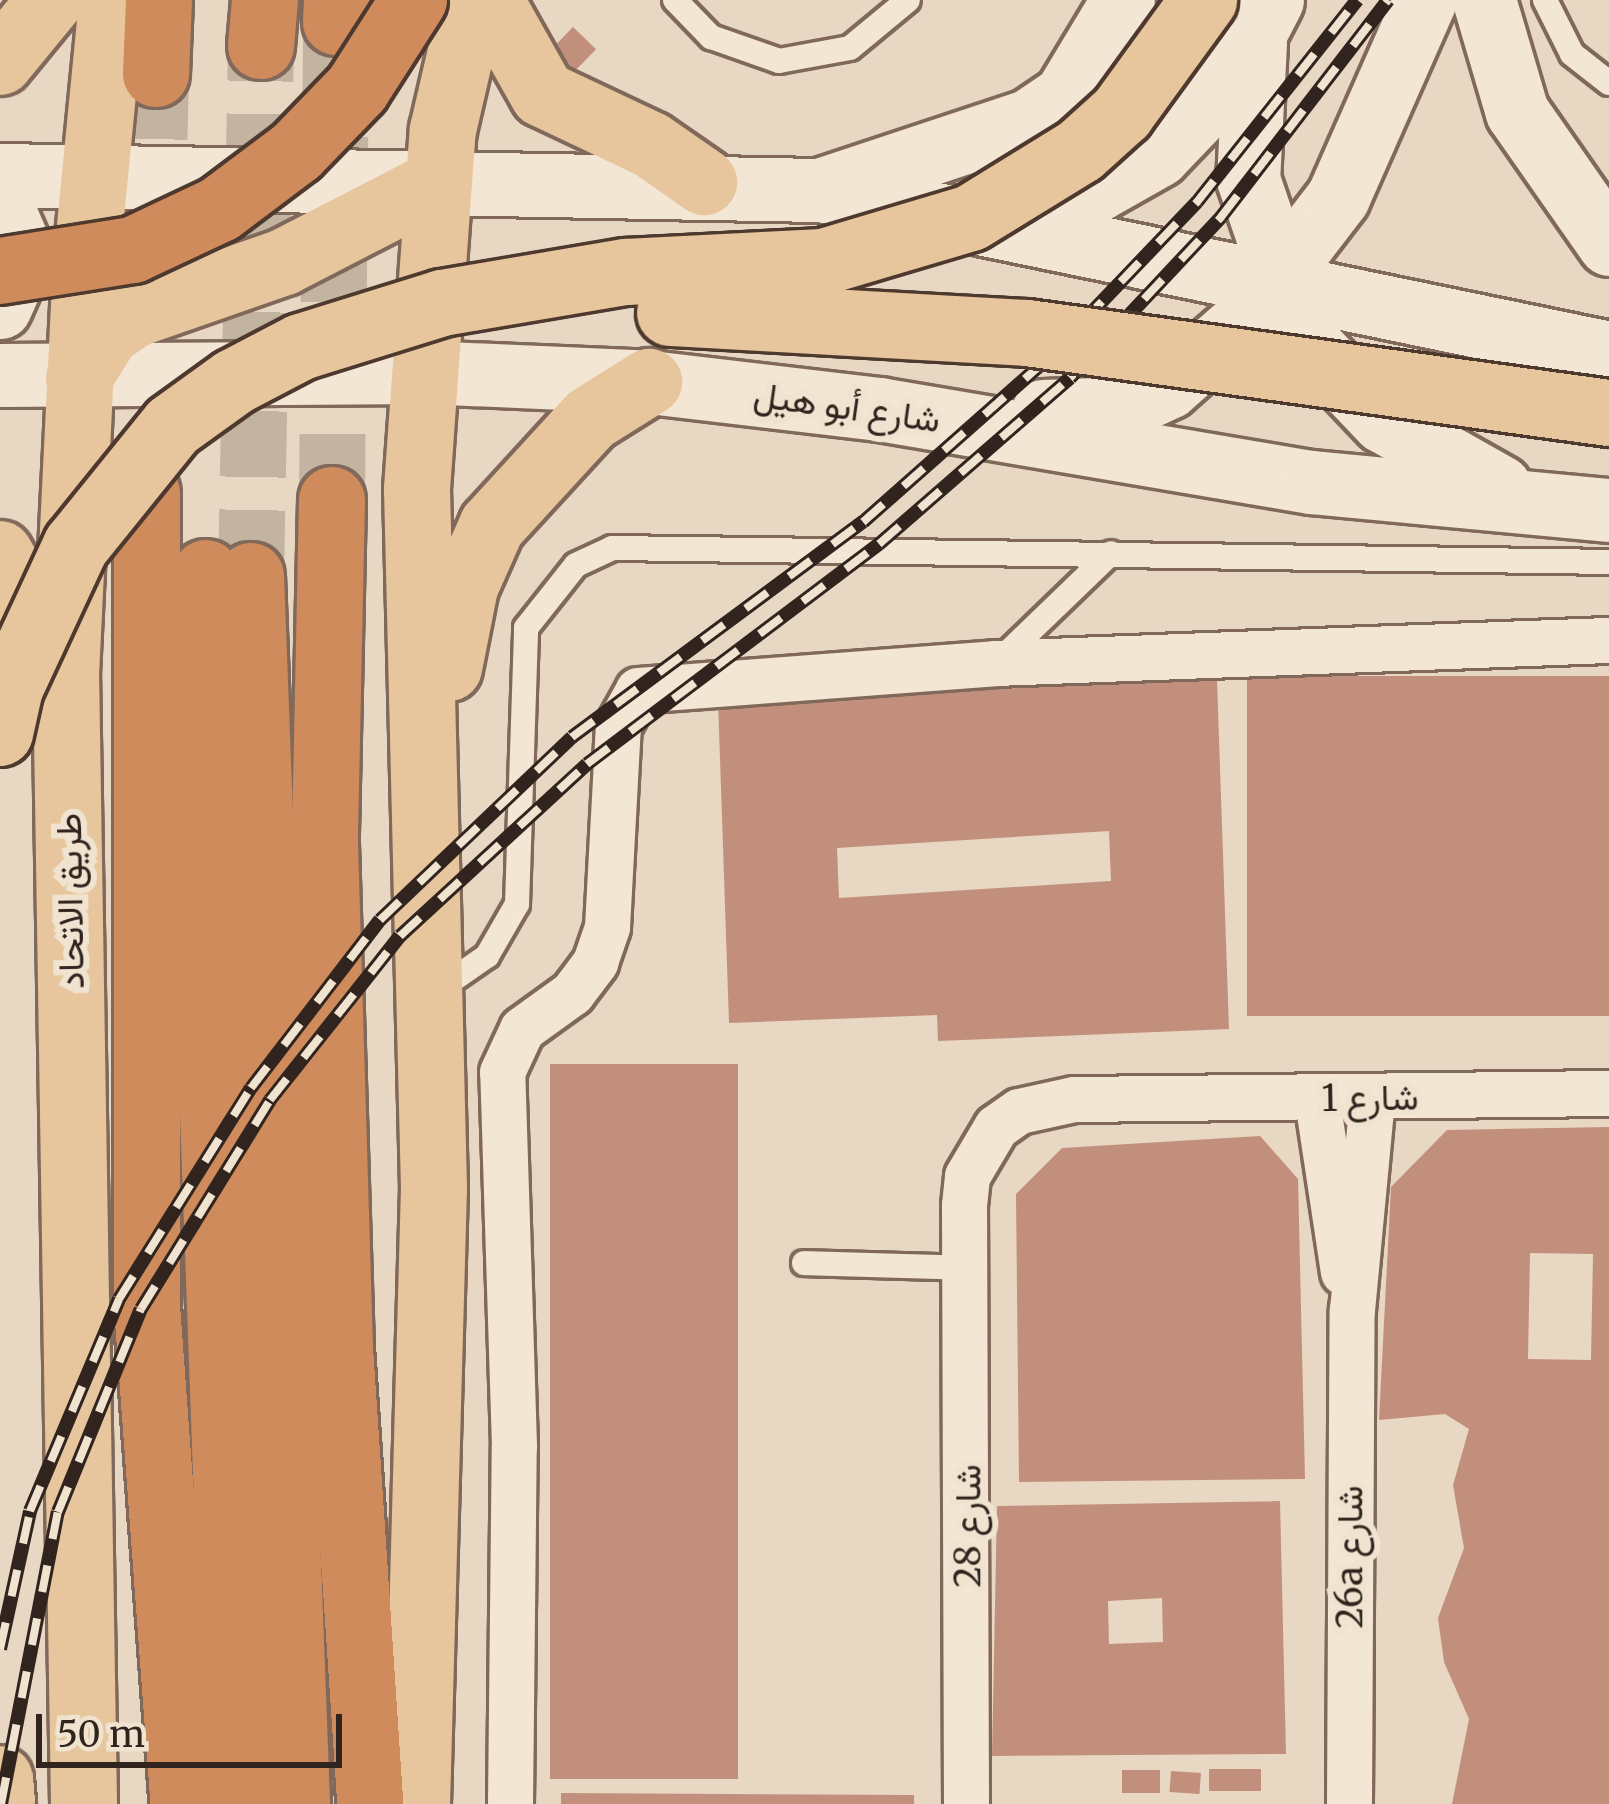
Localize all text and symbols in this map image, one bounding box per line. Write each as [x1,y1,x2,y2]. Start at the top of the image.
street label: شارع أبو هيل [751,373,943,441]
street label: طريق الاتحاد [47,813,93,989]
street label: شارع 1 [1321,1076,1419,1120]
street label: شارع 28 [946,1464,990,1588]
street label: 26a شارع [1328,1485,1372,1629]
scale bar [42,1690,348,1764]
text: 50 m [57,1712,145,1757]

